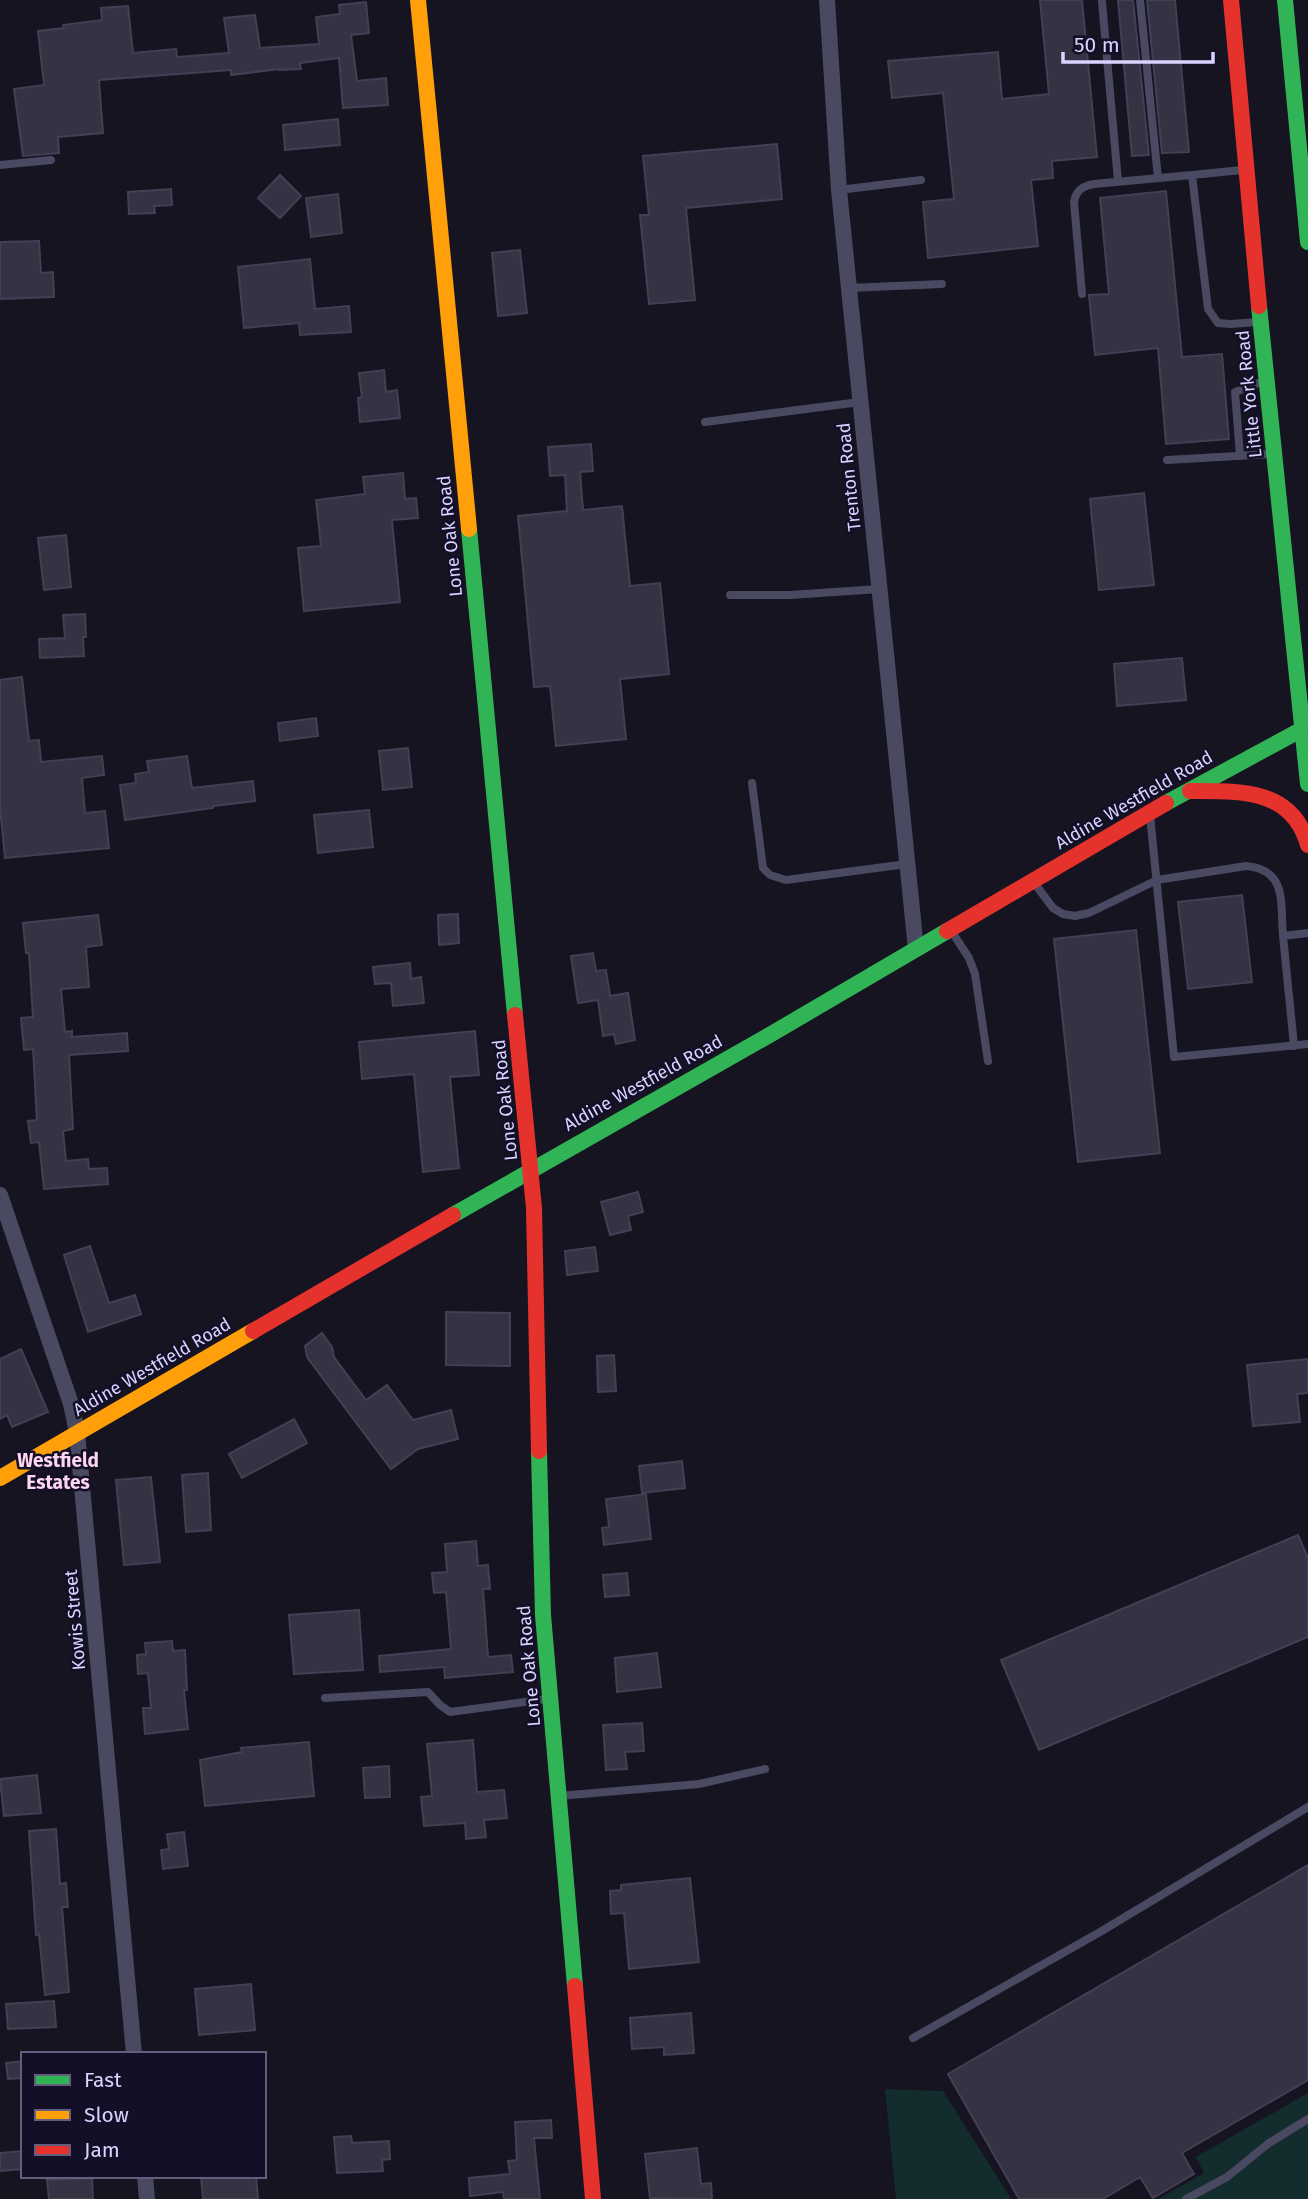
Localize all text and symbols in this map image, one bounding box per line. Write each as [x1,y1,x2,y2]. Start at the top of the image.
scale bar [1063,21,1214,65]
text: 50 m [1074,32,1120,58]
street label: Little York Road [1231,329,1267,459]
street label: Trenton Road [832,422,866,532]
street label: Lone Oak Road [433,474,467,598]
street label: Aldine Westfield Road [1051,746,1217,854]
street label: Aldine Westfield Road [560,1030,726,1136]
street label: Lone Oak Road [488,1038,522,1162]
street label: Aldine Westfield Road [69,1313,235,1421]
district label: Westfield Estates [17,1449,99,1494]
street label: Kowis Street [60,1568,90,1671]
street label: Lone Oak Road [513,1604,545,1728]
legend [21,2052,266,2178]
text: Fast [84,2067,122,2093]
text: Slow [84,2102,129,2128]
text: Jam [84,2137,120,2163]

